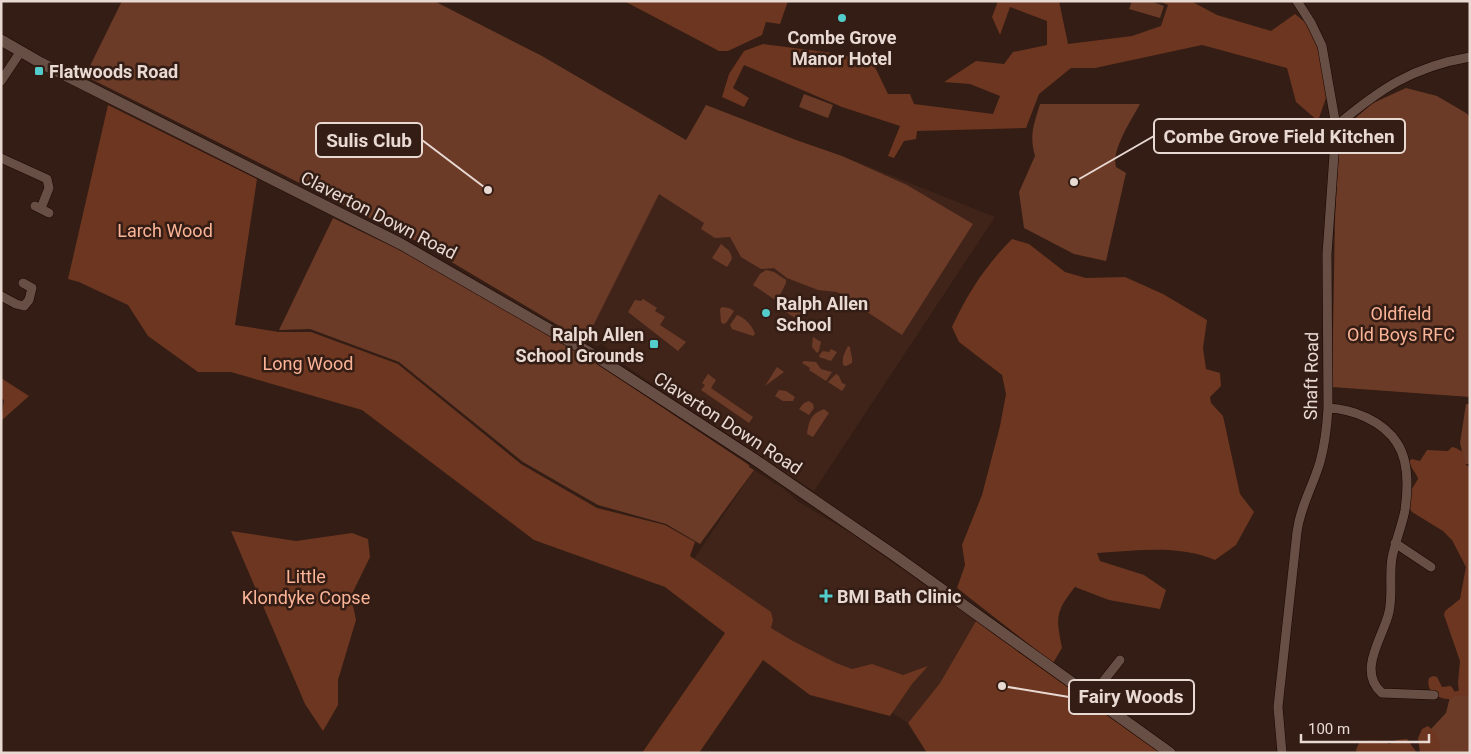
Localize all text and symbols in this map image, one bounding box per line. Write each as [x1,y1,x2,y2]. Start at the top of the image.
marker: Combe Grove Manor Hotel [836,12,848,24]
place label: Combe Grove Manor Hotel [787,27,897,69]
place label: Flatwoods Road [49,61,178,82]
marker: Flatwoods Road [33,65,45,77]
callout: Combe Grove Field Kitchen [1154,119,1405,153]
callout: Sulis Club [316,123,422,157]
text: Combe Grove Field Kitchen [1163,125,1395,148]
text: Sulis Club [326,129,412,152]
street label: Claverton Down Road [298,167,460,263]
park label: Larch Wood [117,220,213,241]
place label: Ralph Allen School [776,293,868,335]
park label: Oldfield Old Boys RFC [1347,303,1455,345]
marker: Ralph Allen School [760,307,772,319]
place label: Ralph Allen School Grounds [516,324,644,366]
street label: Shaft Road [1300,332,1322,420]
marker: Ralph Allen School Grounds [648,338,660,350]
park label: Long Wood [263,353,353,374]
street label: Claverton Down Road [650,367,806,479]
park label: Little Klondyke Copse [242,566,370,608]
place label: BMI Bath Clinic [837,586,961,607]
marker: BMI Bath Clinic [819,589,833,603]
callout: Fairy Woods [1069,680,1194,714]
text: Fairy Woods [1079,685,1184,708]
scale bar [1301,712,1428,744]
text: 100 m [1308,720,1350,738]

